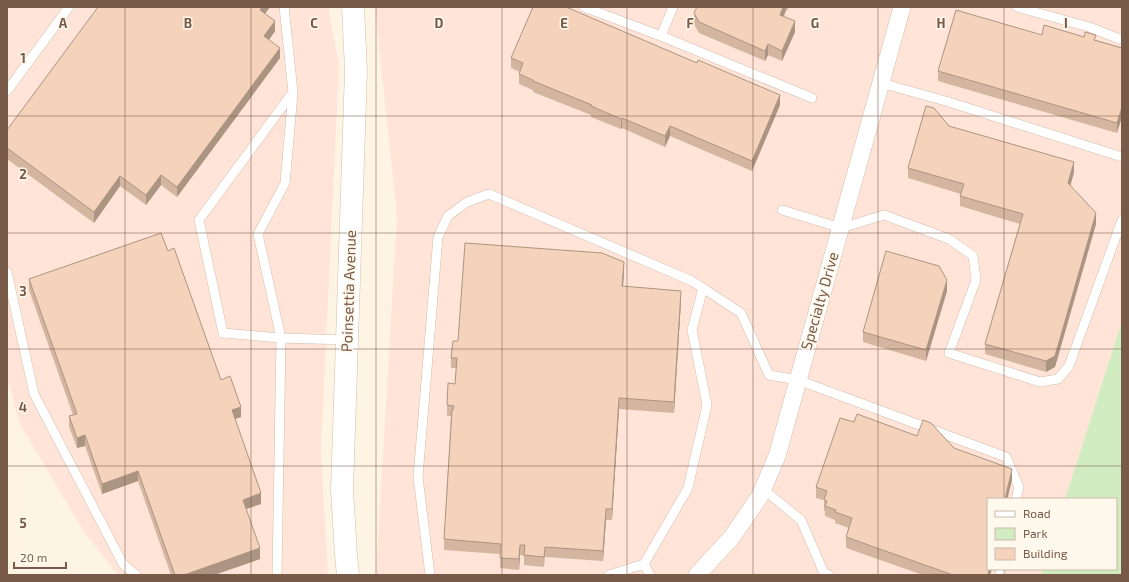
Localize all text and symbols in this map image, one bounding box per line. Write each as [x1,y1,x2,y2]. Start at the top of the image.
text: A [59,15,68,31]
text: B [184,15,192,31]
text: C [310,15,318,31]
text: D [435,15,444,31]
text: E [560,15,568,31]
text: F [686,15,694,31]
text: G [811,15,819,31]
text: H [937,15,946,31]
text: I [1064,15,1068,31]
text: 1 [20,50,26,66]
text: 2 [19,166,27,182]
street label: Poinsettia Avenue [337,230,359,352]
street label: Specialty Drive [796,250,842,352]
text: 3 [19,283,27,299]
text: 4 [19,399,27,415]
legend [987,498,1117,570]
text: Road [1023,506,1051,520]
text: 5 [19,515,27,531]
text: Park [1023,526,1048,540]
scale bar [14,544,66,570]
text: Building [1023,546,1068,560]
text: 20 m [20,550,47,564]

